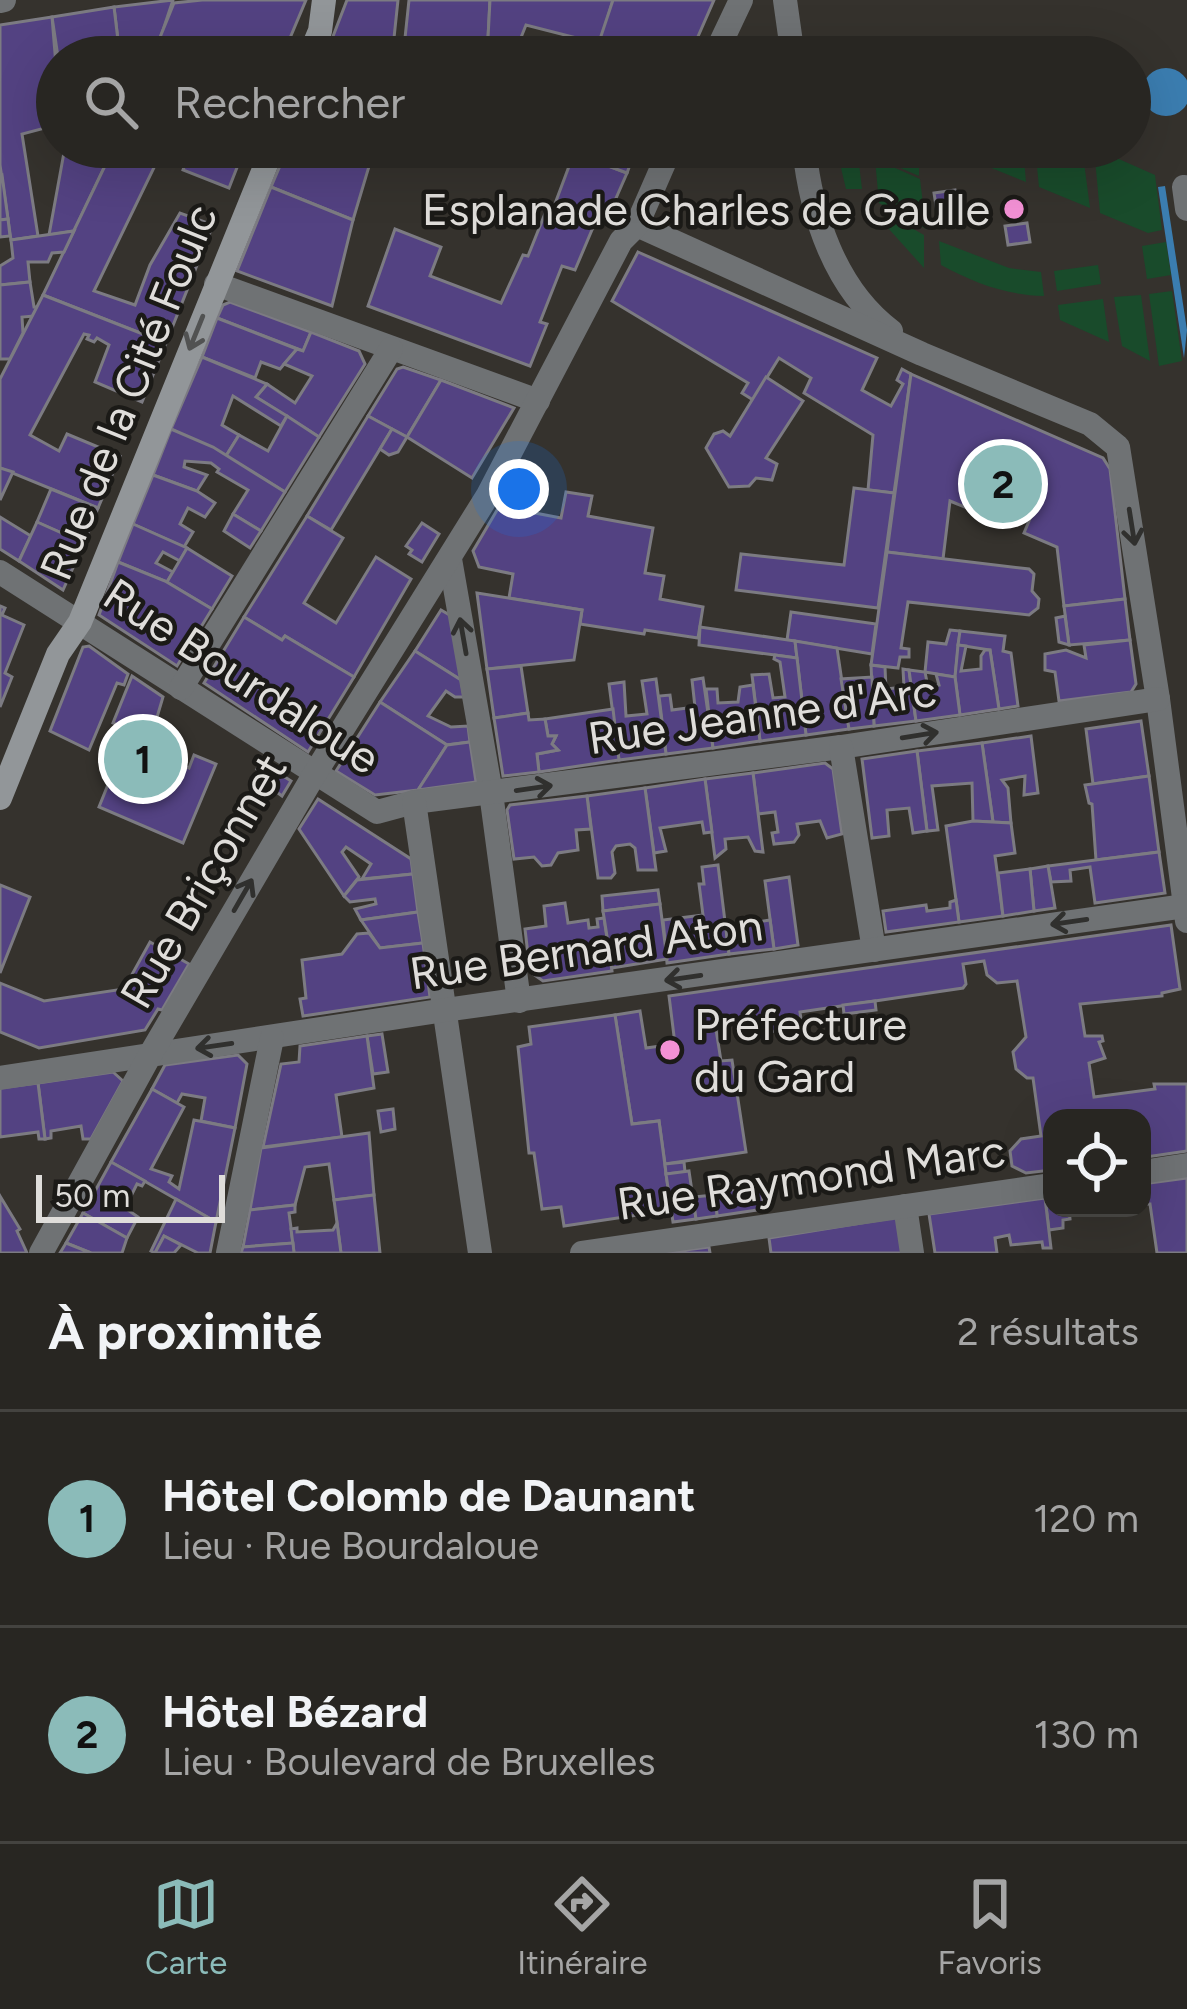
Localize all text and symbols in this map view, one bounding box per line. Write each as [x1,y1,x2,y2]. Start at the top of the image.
search box [36,36,1151,168]
icon: search [78,69,144,135]
text: Rechercher [174,75,405,129]
place label: Esplanade Charles de Gaulle [422,182,990,236]
street label: Rue de la Cité Foulc [28,196,228,588]
marker: Esplanade Charles de Gaulle [1001,196,1027,222]
one-way arrow [184,313,206,350]
pin: 2 [964,439,1042,529]
your location [489,459,549,519]
one-way arrow [1121,506,1144,545]
street label: Rue Bourdaloue [94,567,390,785]
one-way arrow [451,618,474,657]
street label: Rue Jeanne d'Arc [584,663,940,765]
pin: 1 [104,714,182,804]
one-way arrow [900,723,939,746]
street label: Rue Briçonnet [109,744,297,1018]
one-way arrow [514,776,553,798]
one-way arrow [232,878,256,913]
street label: Rue Bernard Aton [406,898,766,1000]
one-way arrow [1050,911,1089,934]
one-way arrow [664,967,703,990]
place label: Préfecture du Gard [694,997,907,1103]
one-way arrow [195,1035,234,1058]
marker: Préfecture du Gard [657,1037,683,1063]
map controls [1043,1109,1151,1217]
button: locate [1043,1109,1151,1217]
street label: Rue Raymond Marc [614,1123,1008,1231]
scale bar [36,1169,225,1222]
text: 50 m [54,1176,130,1215]
text: À proximité [48,1301,322,1362]
text: 2 résultats [957,1308,1139,1355]
text: Hôtel Colomb de Daunant [162,1468,696,1522]
text: 1 [79,1495,95,1542]
text: 120 m [1033,1495,1139,1542]
text: Lieu · Rue Bourdaloue [162,1522,539,1569]
text: Hôtel Bézard [162,1684,428,1738]
text: 2 [76,1711,98,1758]
text: 130 m [1034,1711,1139,1758]
text: Lieu · Boulevard de Bruxelles [162,1738,655,1785]
tab: Carte [145,1871,227,1982]
tab: Itinéraire [517,1871,648,1982]
tab: Favoris [938,1871,1042,1982]

